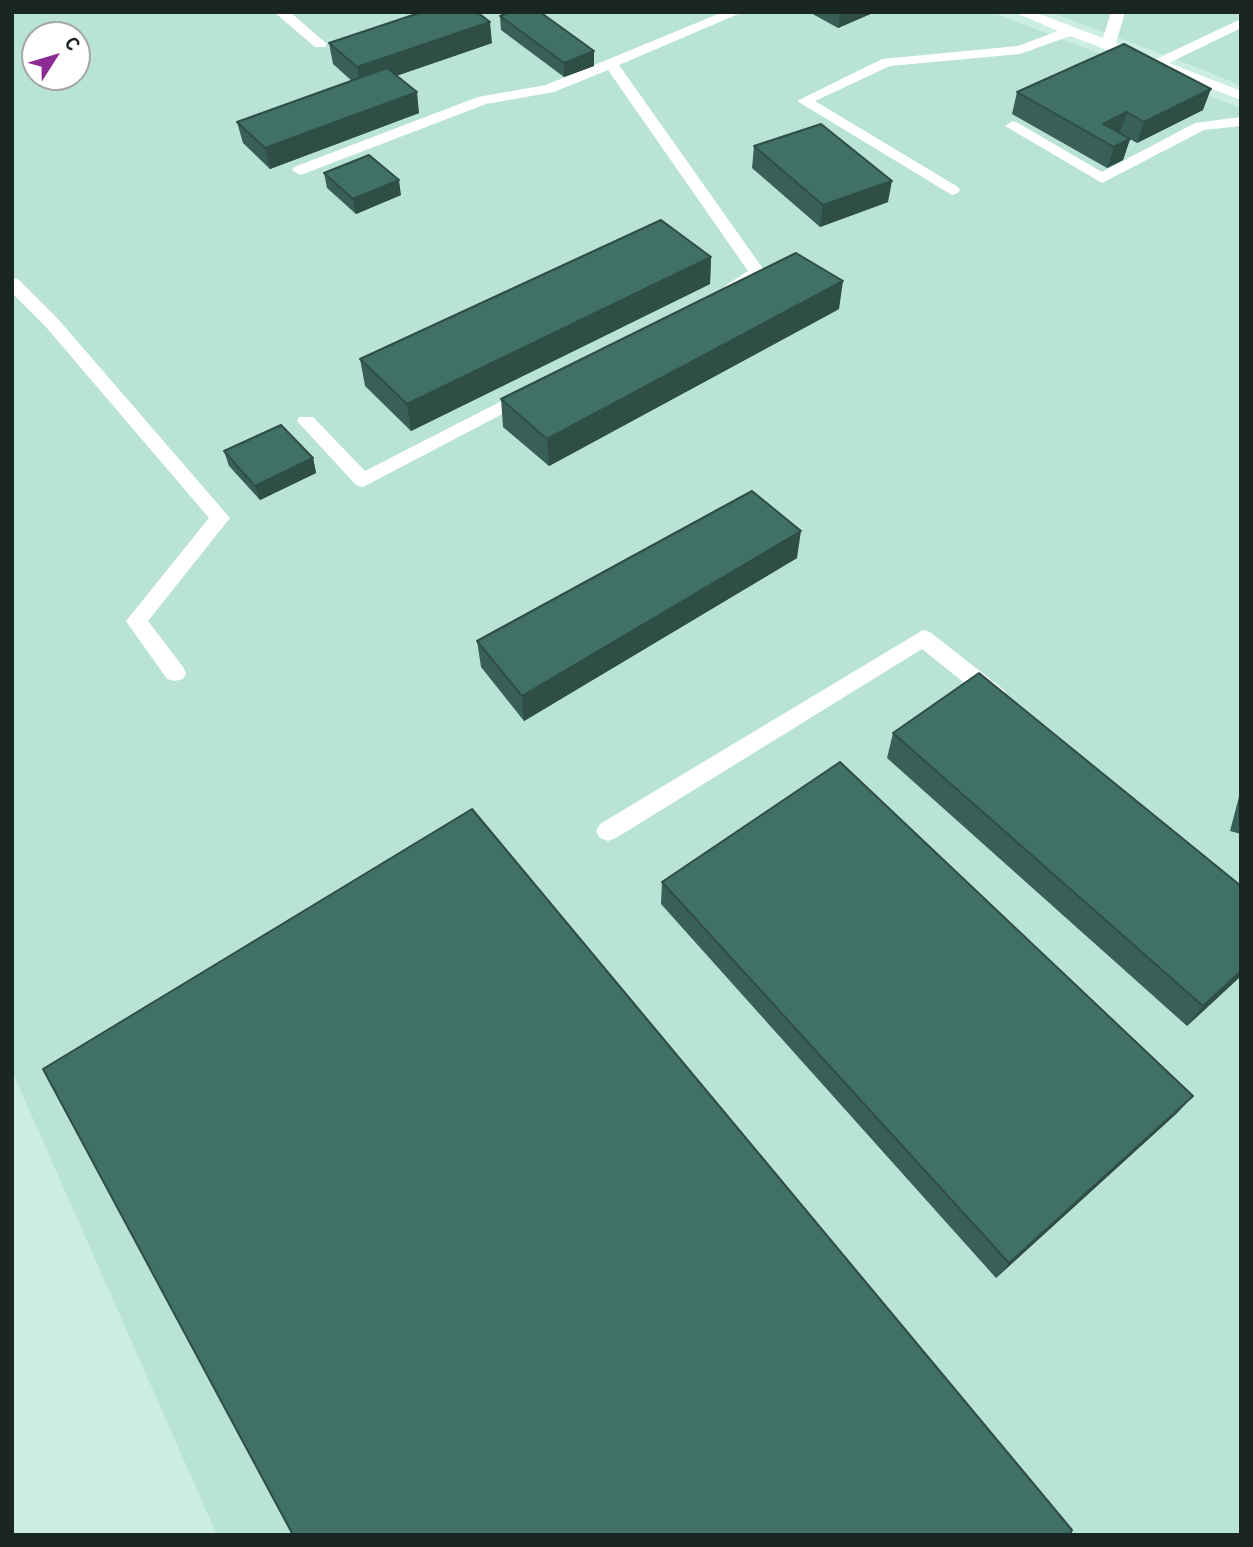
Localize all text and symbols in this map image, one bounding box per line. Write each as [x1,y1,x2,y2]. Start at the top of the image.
north arrow [21,21,91,91]
text: С [58,32,84,57]

